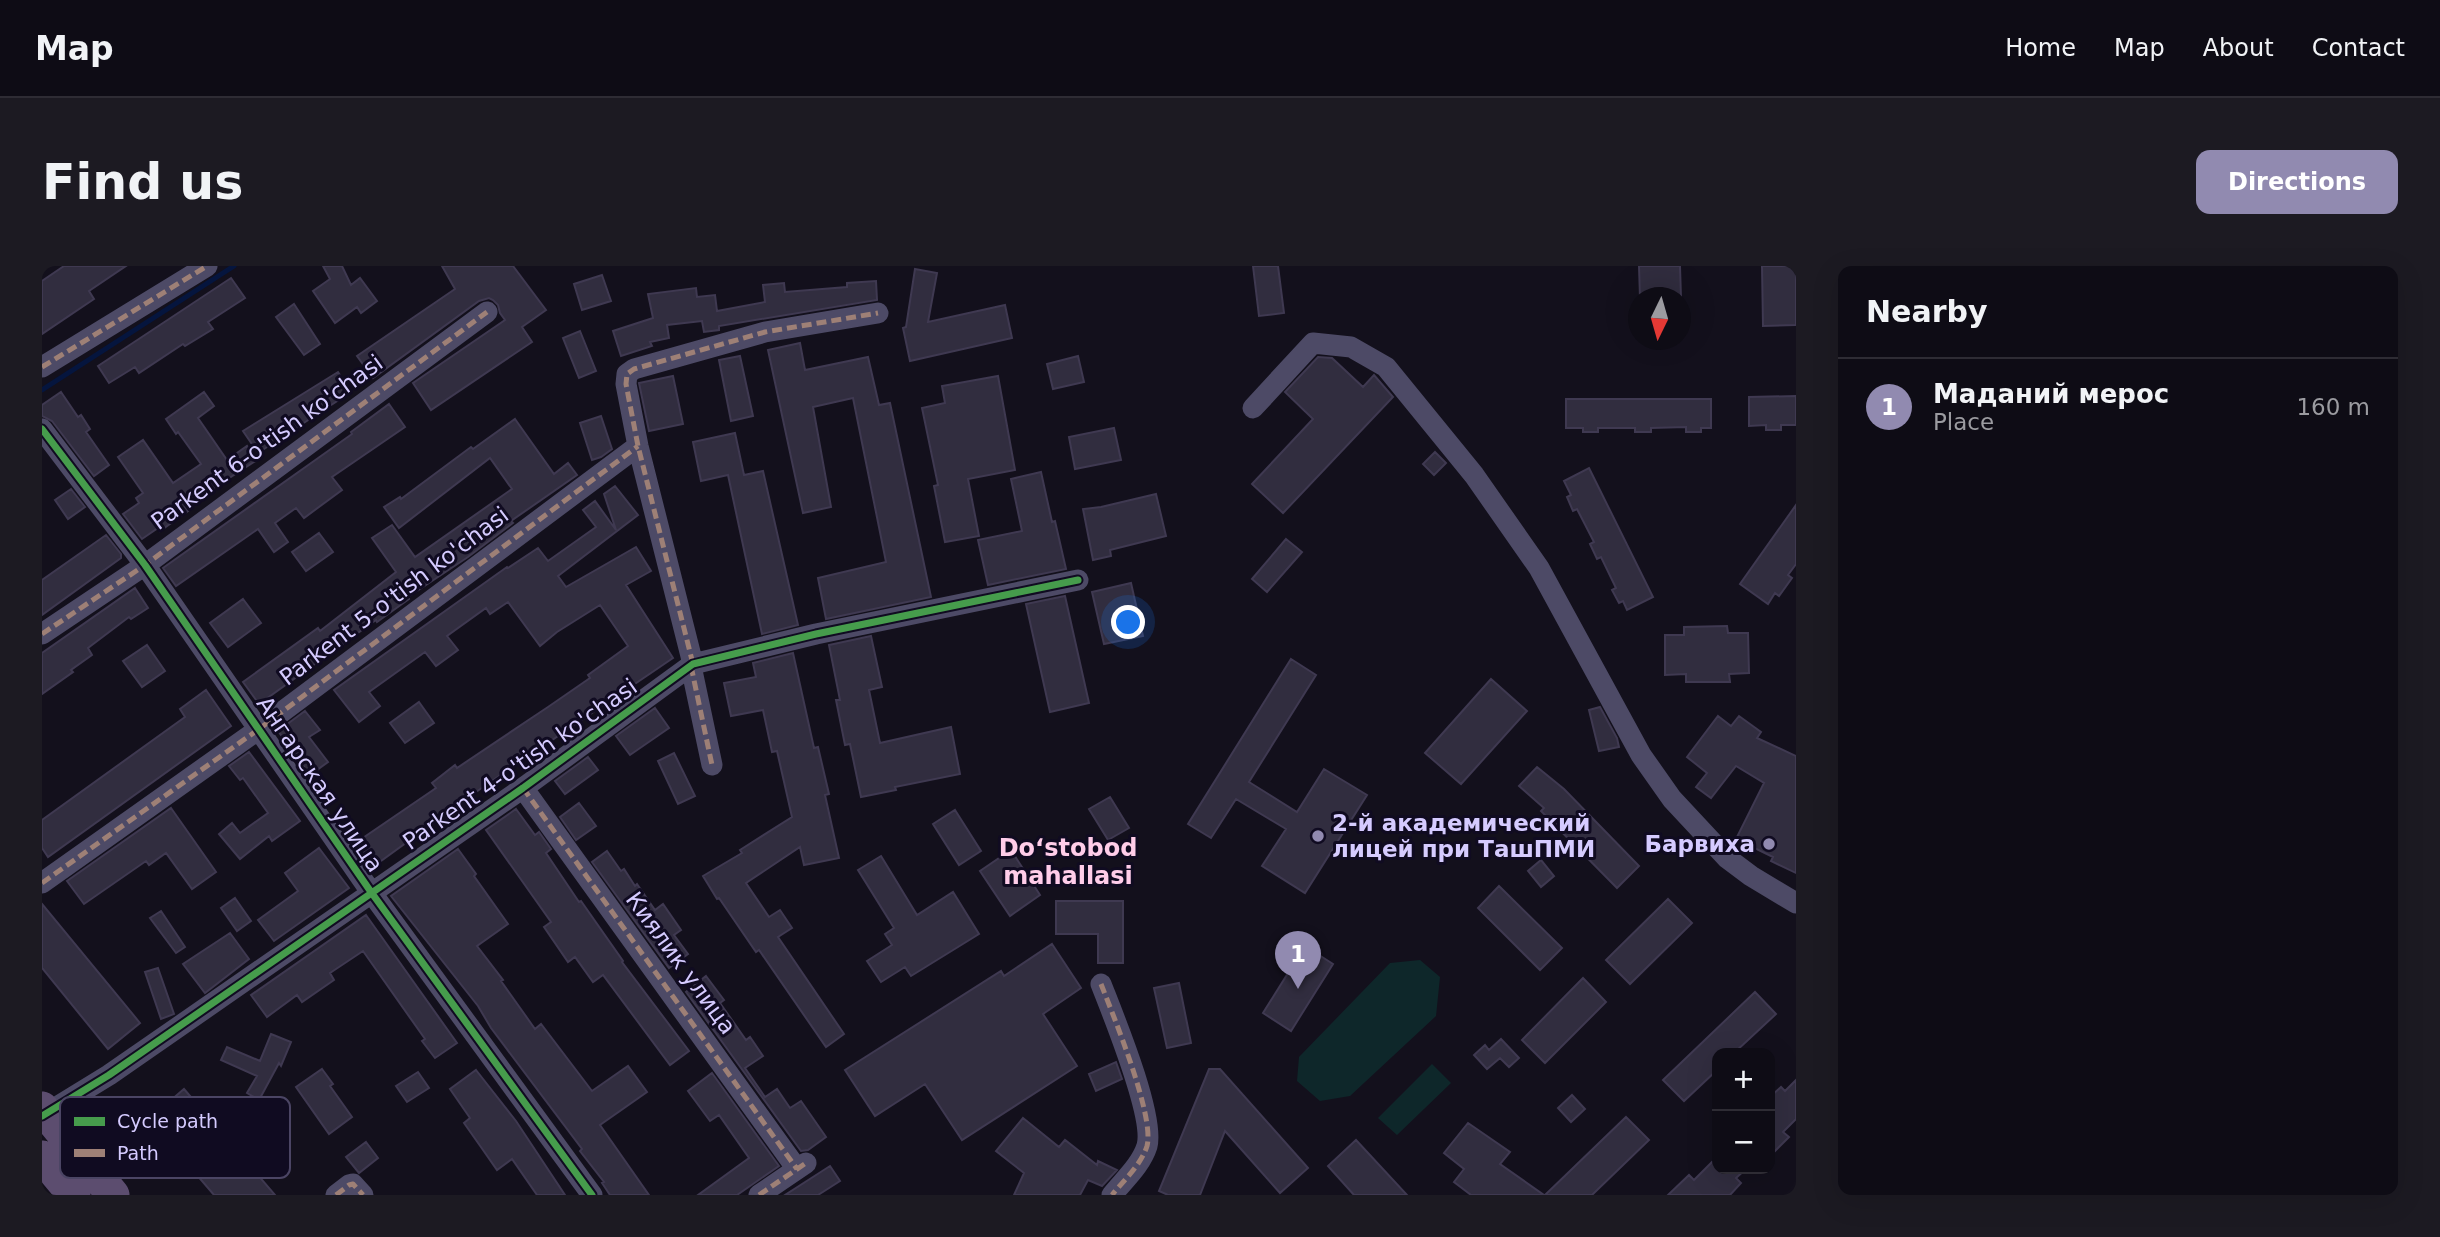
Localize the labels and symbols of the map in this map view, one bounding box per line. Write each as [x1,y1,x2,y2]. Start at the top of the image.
north arrow [1628,287,1691,350]
street label: Parkent 6-o'tish ko'chasi [146,349,388,535]
street label: Parkent 5-o'tish ko'chasi [275,501,513,691]
your location [1111,605,1145,639]
street label: Parkent 4-o'tish ko'chasi [398,673,642,855]
street label: Ангарская улица [252,691,388,877]
place label: 2-й академический лицей при ТашПМИ [1332,810,1595,862]
marker: 2-й академический лицей при ТашПМИ [1310,828,1326,844]
place label: Барвиха [1644,831,1755,857]
district label: Doʻstobod mahallasi [999,834,1137,890]
marker: Барвиха [1761,836,1777,852]
street label: Киялик улица [621,887,741,1039]
pin: 1 [1275,931,1321,989]
legend [60,1097,290,1178]
text: Cycle path [117,1110,218,1132]
text: Path [117,1142,159,1164]

